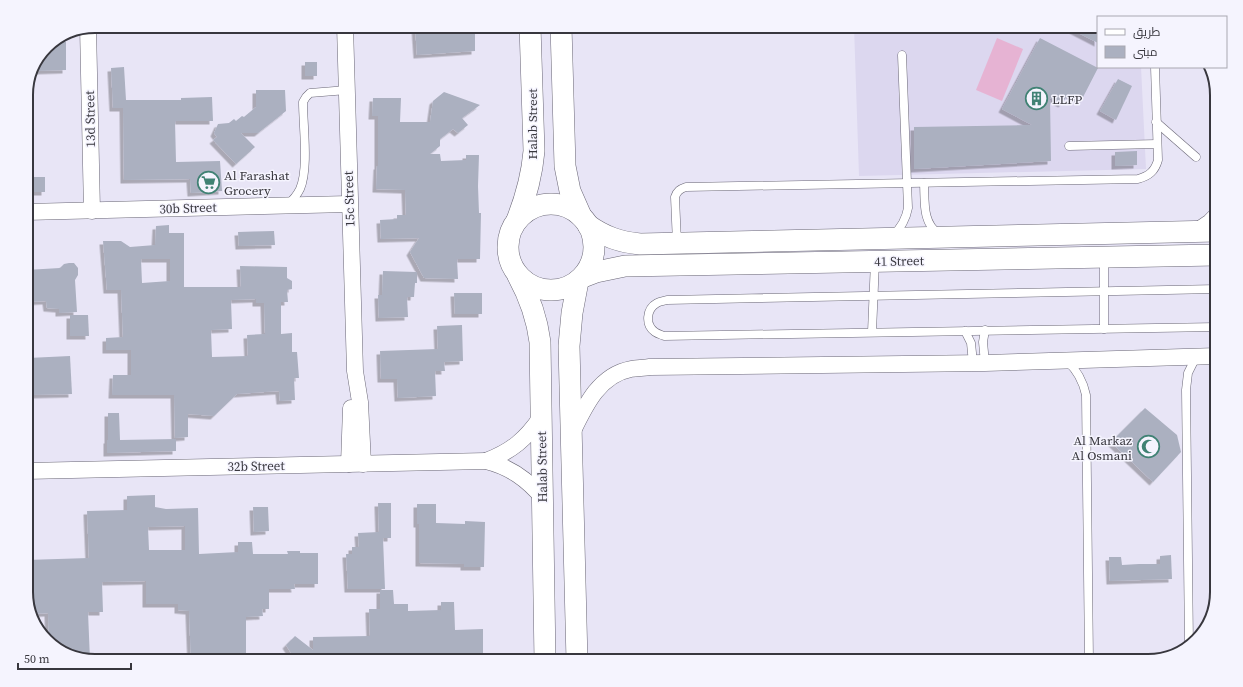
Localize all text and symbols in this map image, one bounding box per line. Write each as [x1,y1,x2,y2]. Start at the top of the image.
legend [1097,16,1227,68]
text: طريق [1133,24,1161,40]
text: مبنى [1133,44,1158,60]
building icon: LLFP [1023,86,1049,112]
street label: Halab Street [524,88,541,160]
street label: 13d Street [81,90,99,148]
place label: LLFP [1052,91,1082,108]
place label: Al Farashat Grocery [224,167,290,199]
supermarket icon: Al Farashat Grocery [196,169,222,195]
street label: 15c Street [340,170,358,227]
street label: 30b Street [159,198,218,217]
street label: 41 Street [874,252,925,270]
street label: Halab Street [533,431,551,503]
place label: Al Markaz Al Osmani [1072,432,1132,464]
mosque icon: Al Markaz Al Osmani [1135,434,1161,460]
street label: 32b Street [227,457,285,475]
scale bar [18,645,131,671]
text: 50 m [24,651,50,667]

